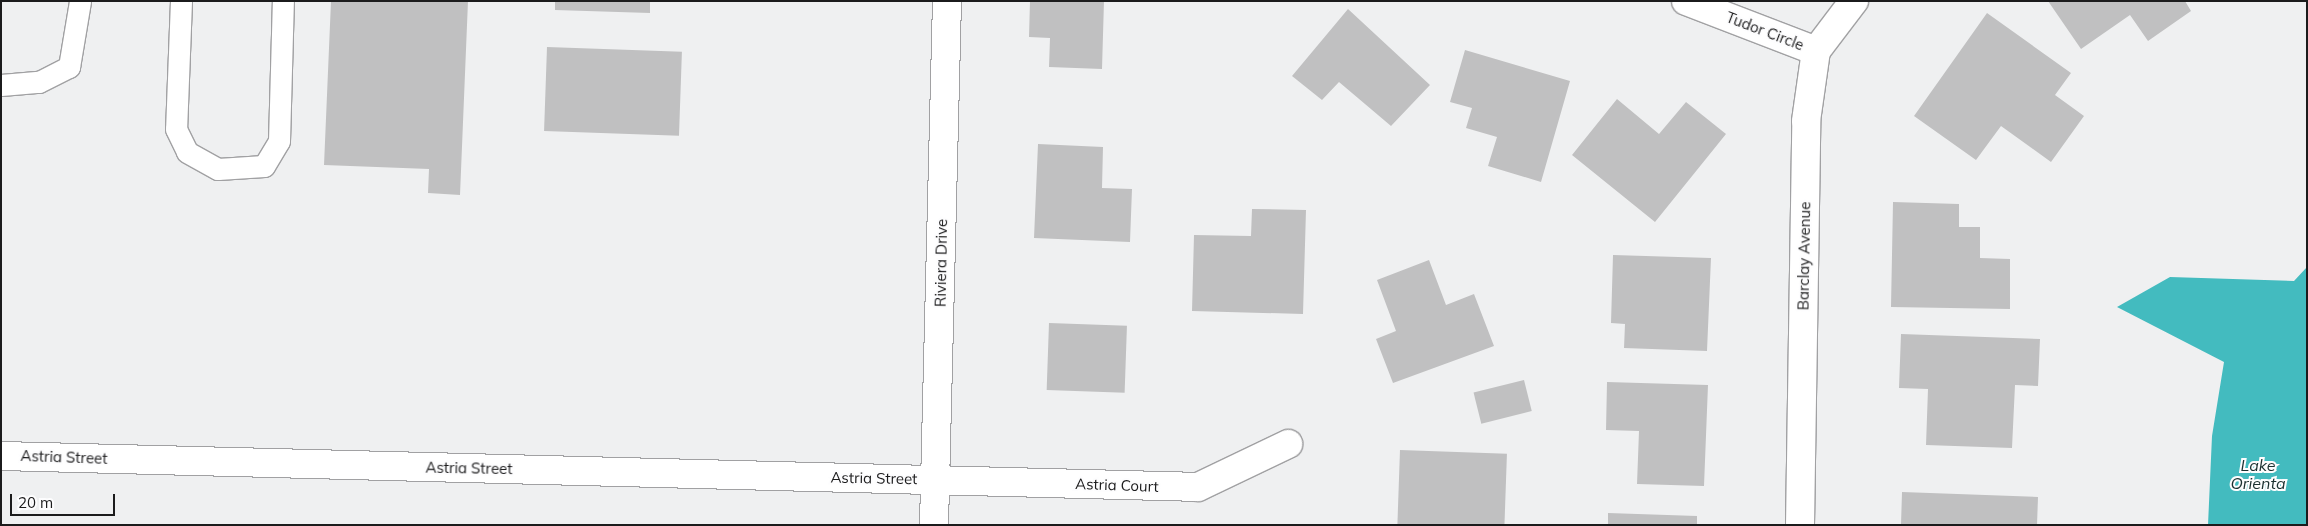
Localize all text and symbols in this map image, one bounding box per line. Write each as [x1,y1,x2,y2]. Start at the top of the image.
street label: Tudor Circle [1724,8,1806,54]
street label: Barclay Avenue [1794,202,1814,310]
street label: Riviera Drive [931,219,951,307]
street label: Astria Street [20,446,108,468]
water label: Lake Orienta [2230,455,2286,493]
street label: Astria Street [425,458,513,478]
street label: Astria Street [830,468,918,488]
street label: Astria Court [1075,475,1159,495]
scale bar [12,484,118,516]
text: 20 m [18,493,53,512]

